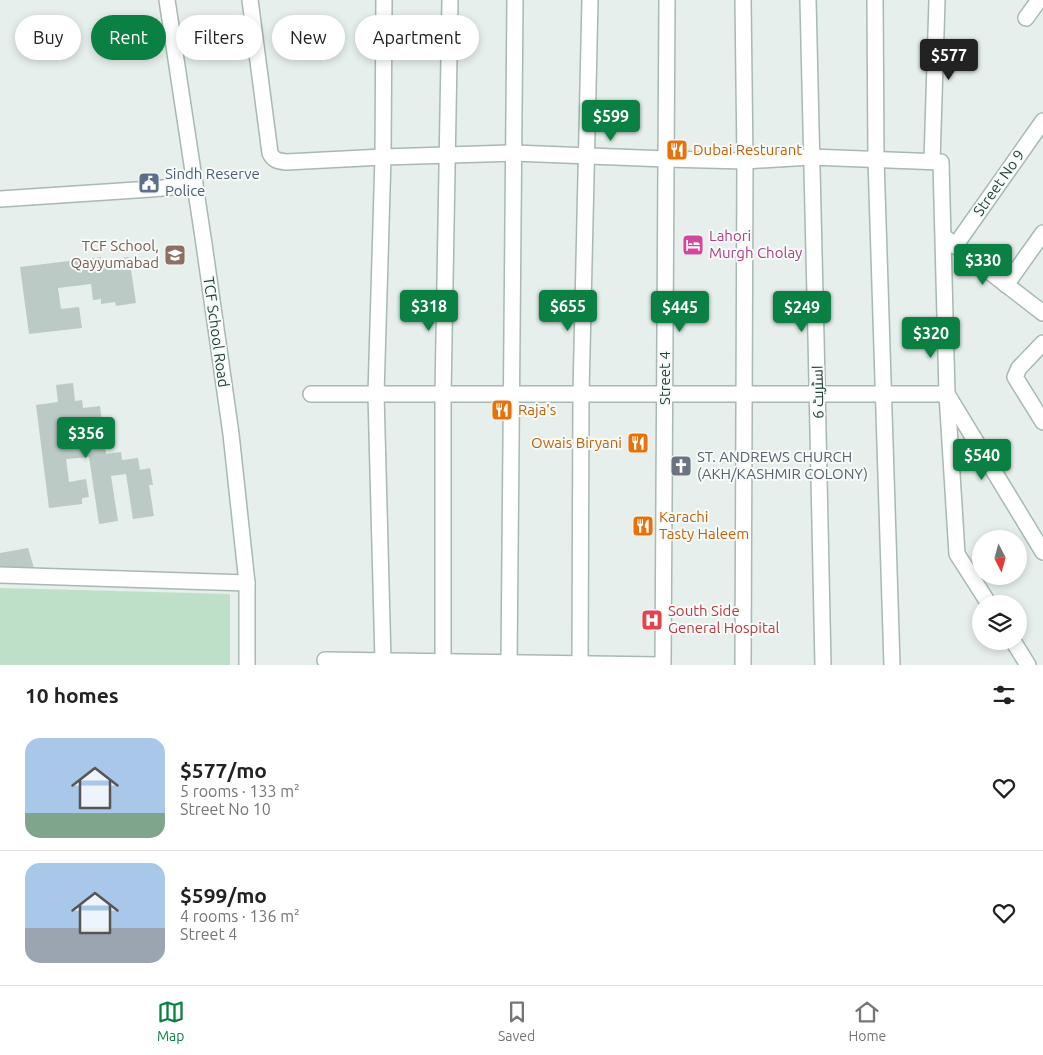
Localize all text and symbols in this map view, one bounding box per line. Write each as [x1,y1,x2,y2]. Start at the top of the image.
chip: Buy [15,15,81,60]
chip: Rent [91,15,166,60]
chip: Filters [176,15,262,60]
chip: New [272,15,345,60]
chip: Apartment [355,15,479,60]
pin: $577 [919,38,979,81]
text: $577 [931,46,967,64]
pin: $599 [581,100,641,142]
text: $599 [593,107,629,125]
restaurant icon: Dubai Resturant [665,138,689,162]
place label: Dubai Resturant [693,141,802,158]
street label: Street No 9 [970,146,1028,219]
place label: Sindh Reserve Police [165,165,260,199]
public building icon: Sindh Reserve Police [137,171,161,195]
place label: Lahori Murgh Cholay [709,227,802,261]
hotel icon: Lahori Murgh Cholay [681,233,705,257]
place label: TCF School, Qayyumabad [70,237,159,271]
school or university icon: TCF School, Qayyumabad [163,243,187,267]
pin: $330 [953,244,1013,286]
text: $330 [965,251,1001,269]
street label: TCF School Road [200,276,233,388]
pin: $318 [399,290,459,332]
pin: $655 [538,290,598,332]
pin: $445 [650,290,710,333]
pin: $249 [772,290,832,333]
text: $318 [411,297,447,315]
text: $655 [550,297,586,315]
text: $445 [662,298,698,316]
text: $249 [784,298,820,316]
pin: $320 [901,316,961,359]
text: $320 [913,324,949,342]
street label: Street 4 [656,351,673,405]
street label: اسٹریٹ 6 [809,365,827,419]
restaurant icon: Raja's [490,398,514,422]
place label: Raja's [518,401,556,418]
pin: $356 [56,416,116,459]
text: $356 [68,424,104,442]
restaurant icon: Owais Biryani [626,431,650,455]
place label: Owais Biryani [531,434,622,451]
pin: $540 [952,438,1012,481]
text: $540 [964,446,1000,464]
place label: ST. ANDREWS CHURCH (AKH/KASHMIR COLONY) [697,448,868,482]
church icon: ST. ANDREWS CHURCH (AKH/KASHMIR COLONY) [669,454,693,478]
place label: Karachi Tasty Haleem [659,508,749,542]
restaurant icon: Karachi Tasty Haleem [631,514,655,538]
north arrow [972,530,1028,585]
map controls [972,530,1027,650]
button: layers [972,595,1027,650]
place label: South Side General Hospital [668,602,780,636]
hospital icon: South Side General Hospital [640,608,664,632]
icon: filters [990,681,1018,709]
text: 10 homes [25,683,119,707]
icon: home [65,758,125,818]
text: $577/mo [180,758,267,782]
icon: heart [990,774,1018,802]
text: 5 rooms · 133 m² [180,782,300,800]
text: Street No 10 [180,800,271,818]
icon: home [65,883,125,943]
text: $599/mo [180,883,267,907]
icon: heart [990,899,1018,927]
text: 4 rooms · 136 m² [180,907,300,925]
text: Street 4 [180,925,237,943]
tab: Map [157,998,185,1044]
tab: Saved [498,998,535,1044]
tab: Home [849,998,886,1044]

